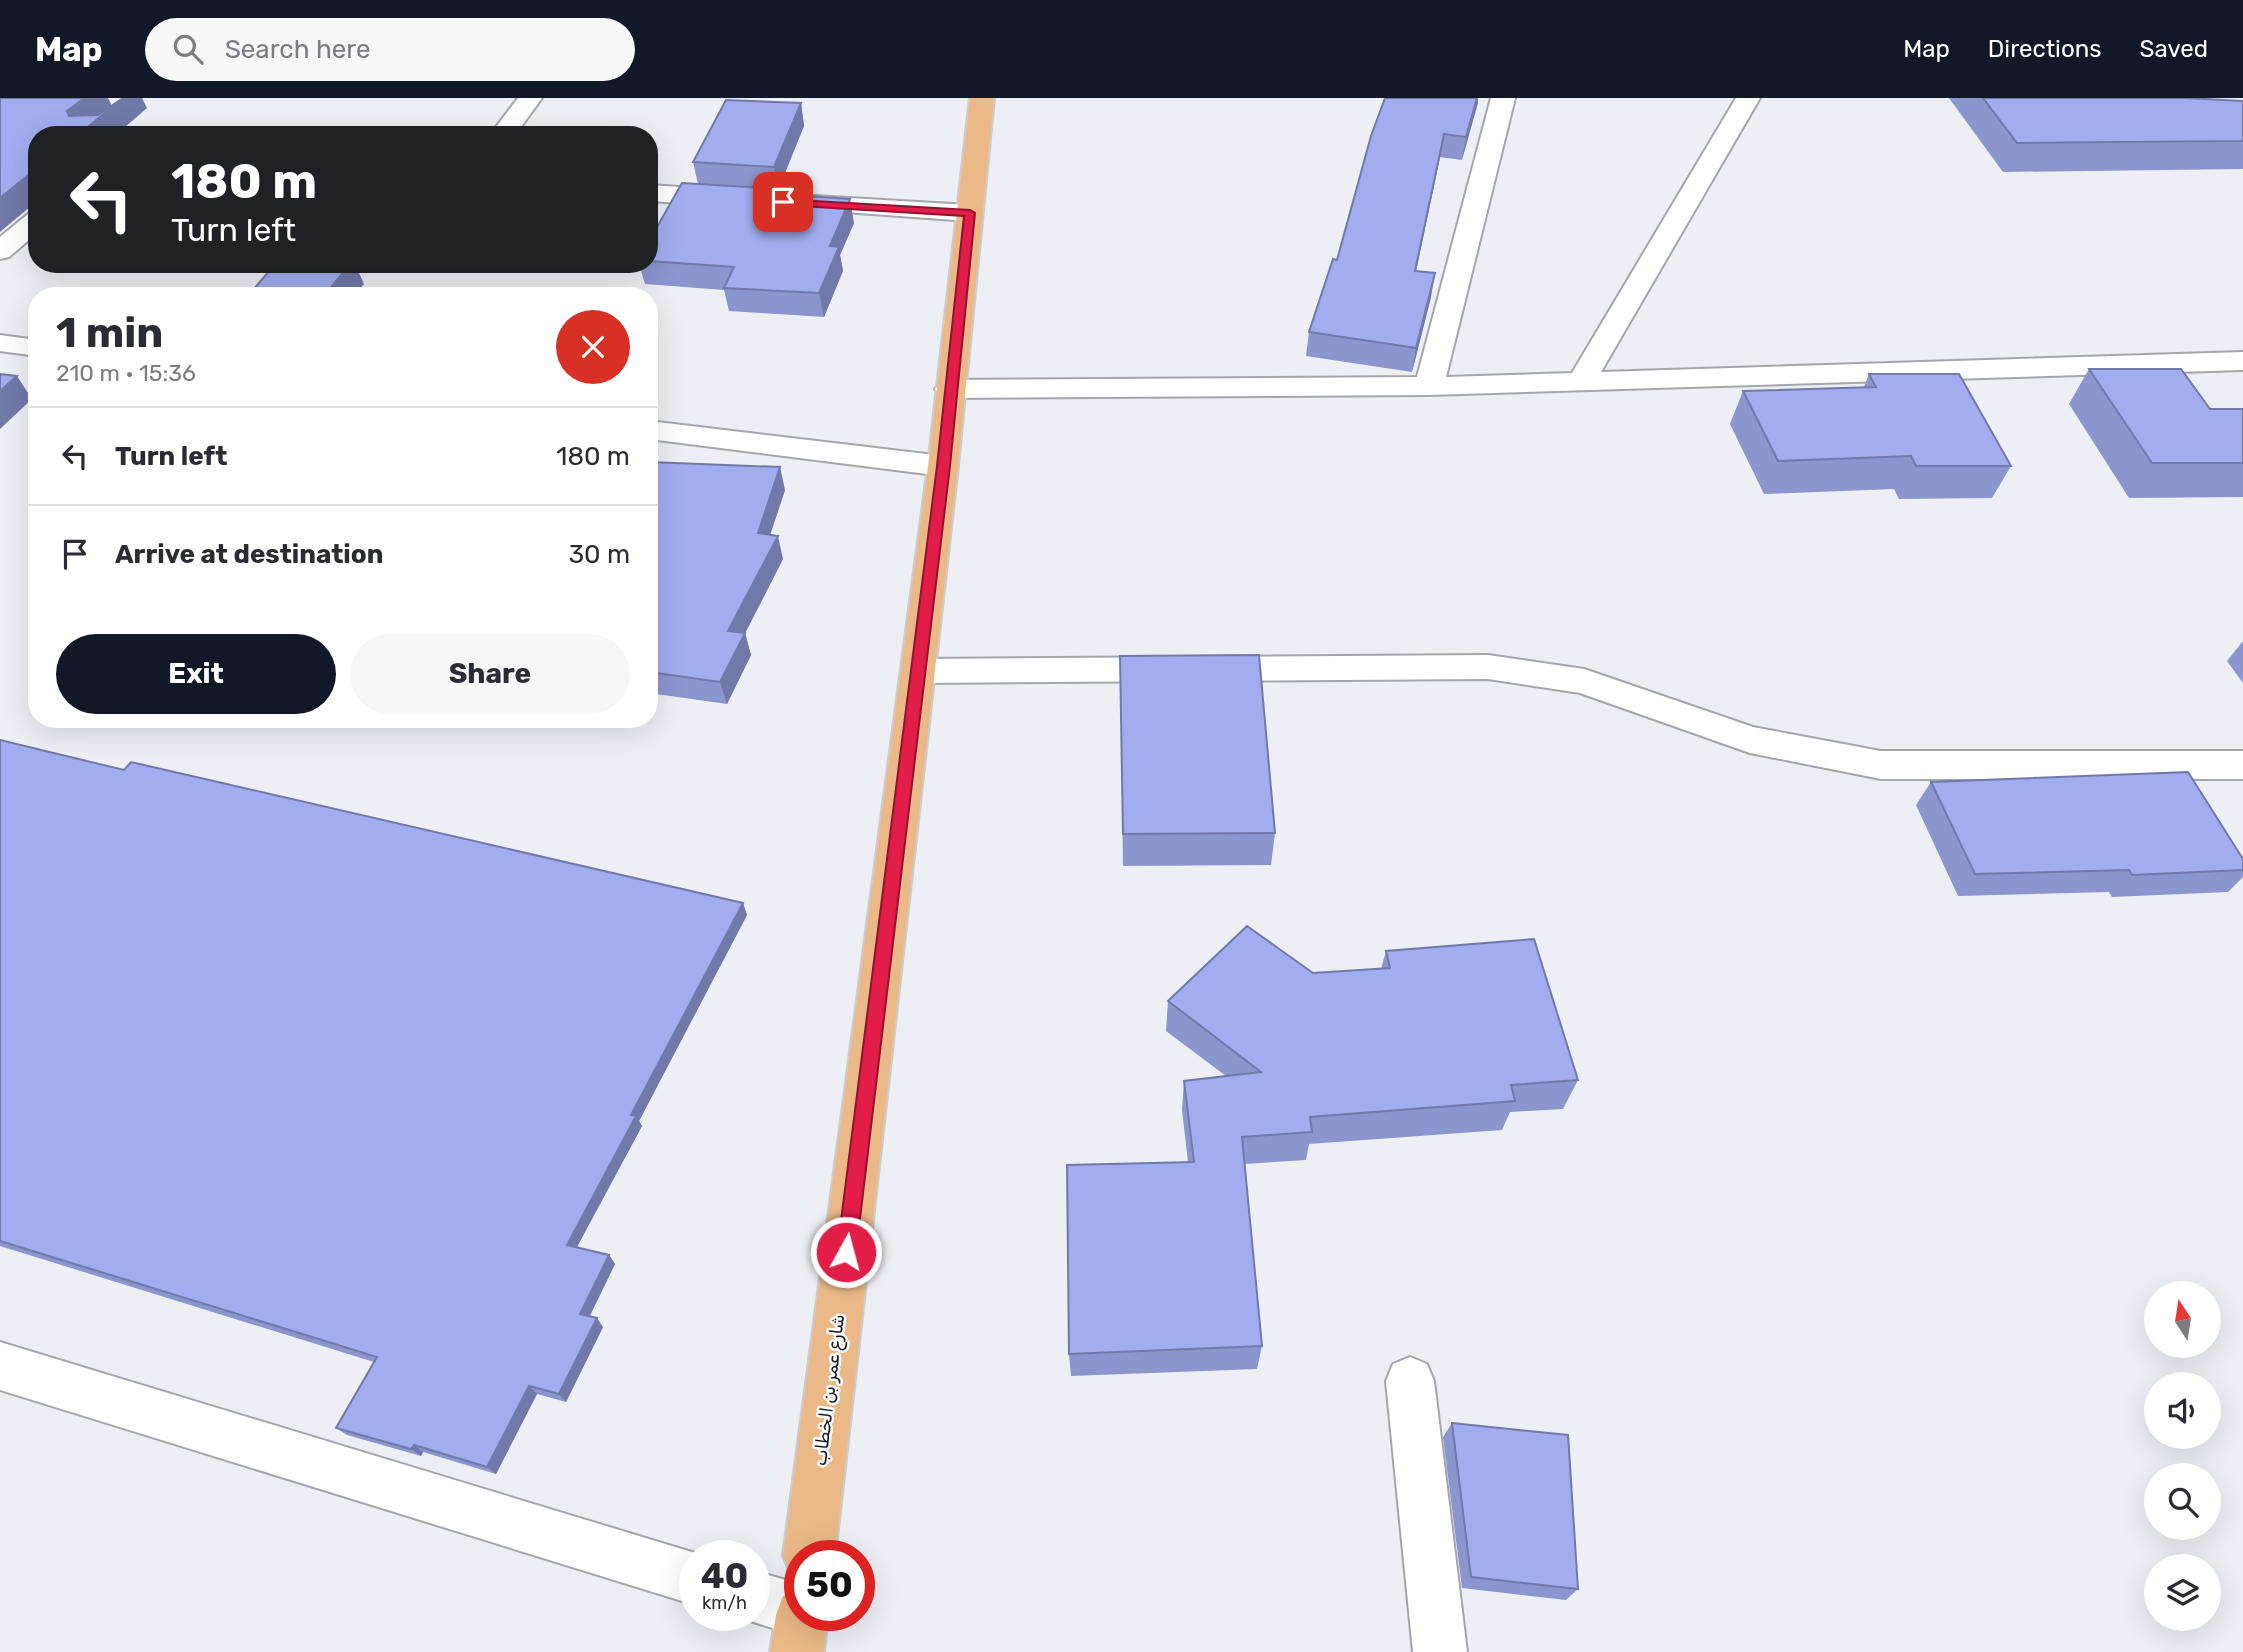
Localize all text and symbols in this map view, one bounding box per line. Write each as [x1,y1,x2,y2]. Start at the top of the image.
search box [145,18,635,81]
text: Map [35,30,103,69]
icon: search [169,30,207,68]
text: Search here [225,34,370,65]
text: Map [1903,35,1950,63]
text: Directions [1988,35,2101,63]
text: Saved [2139,35,2208,63]
text: 180 m [171,152,317,210]
icon: left [56,154,147,245]
pin [753,172,813,232]
icon: arrive [764,183,802,221]
text: Turn left [171,211,296,249]
text: 1 min [56,308,163,358]
button: close [556,310,630,384]
text: 210 m · 15:36 [56,359,196,387]
icon: left [56,437,94,475]
text: Turn left [115,441,227,472]
text: 180 m [556,441,630,472]
icon: arrive [56,535,94,573]
text: Arrive at destination [115,539,383,570]
text: 30 m [568,539,630,570]
button: Exit [56,634,336,714]
button: Share [350,634,630,714]
position arrow [809,1215,883,1289]
north arrow [2144,1281,2221,1358]
map controls [2144,1281,2221,1631]
street label: شارع عمر بن الخطاب [809,1313,850,1467]
button: sound [2144,1372,2221,1449]
button: search [2144,1463,2221,1540]
speed limit sign: 50 [784,1540,875,1631]
button: layers [2144,1554,2221,1631]
text: 40 [701,1555,748,1597]
text: km/h [702,1592,747,1614]

